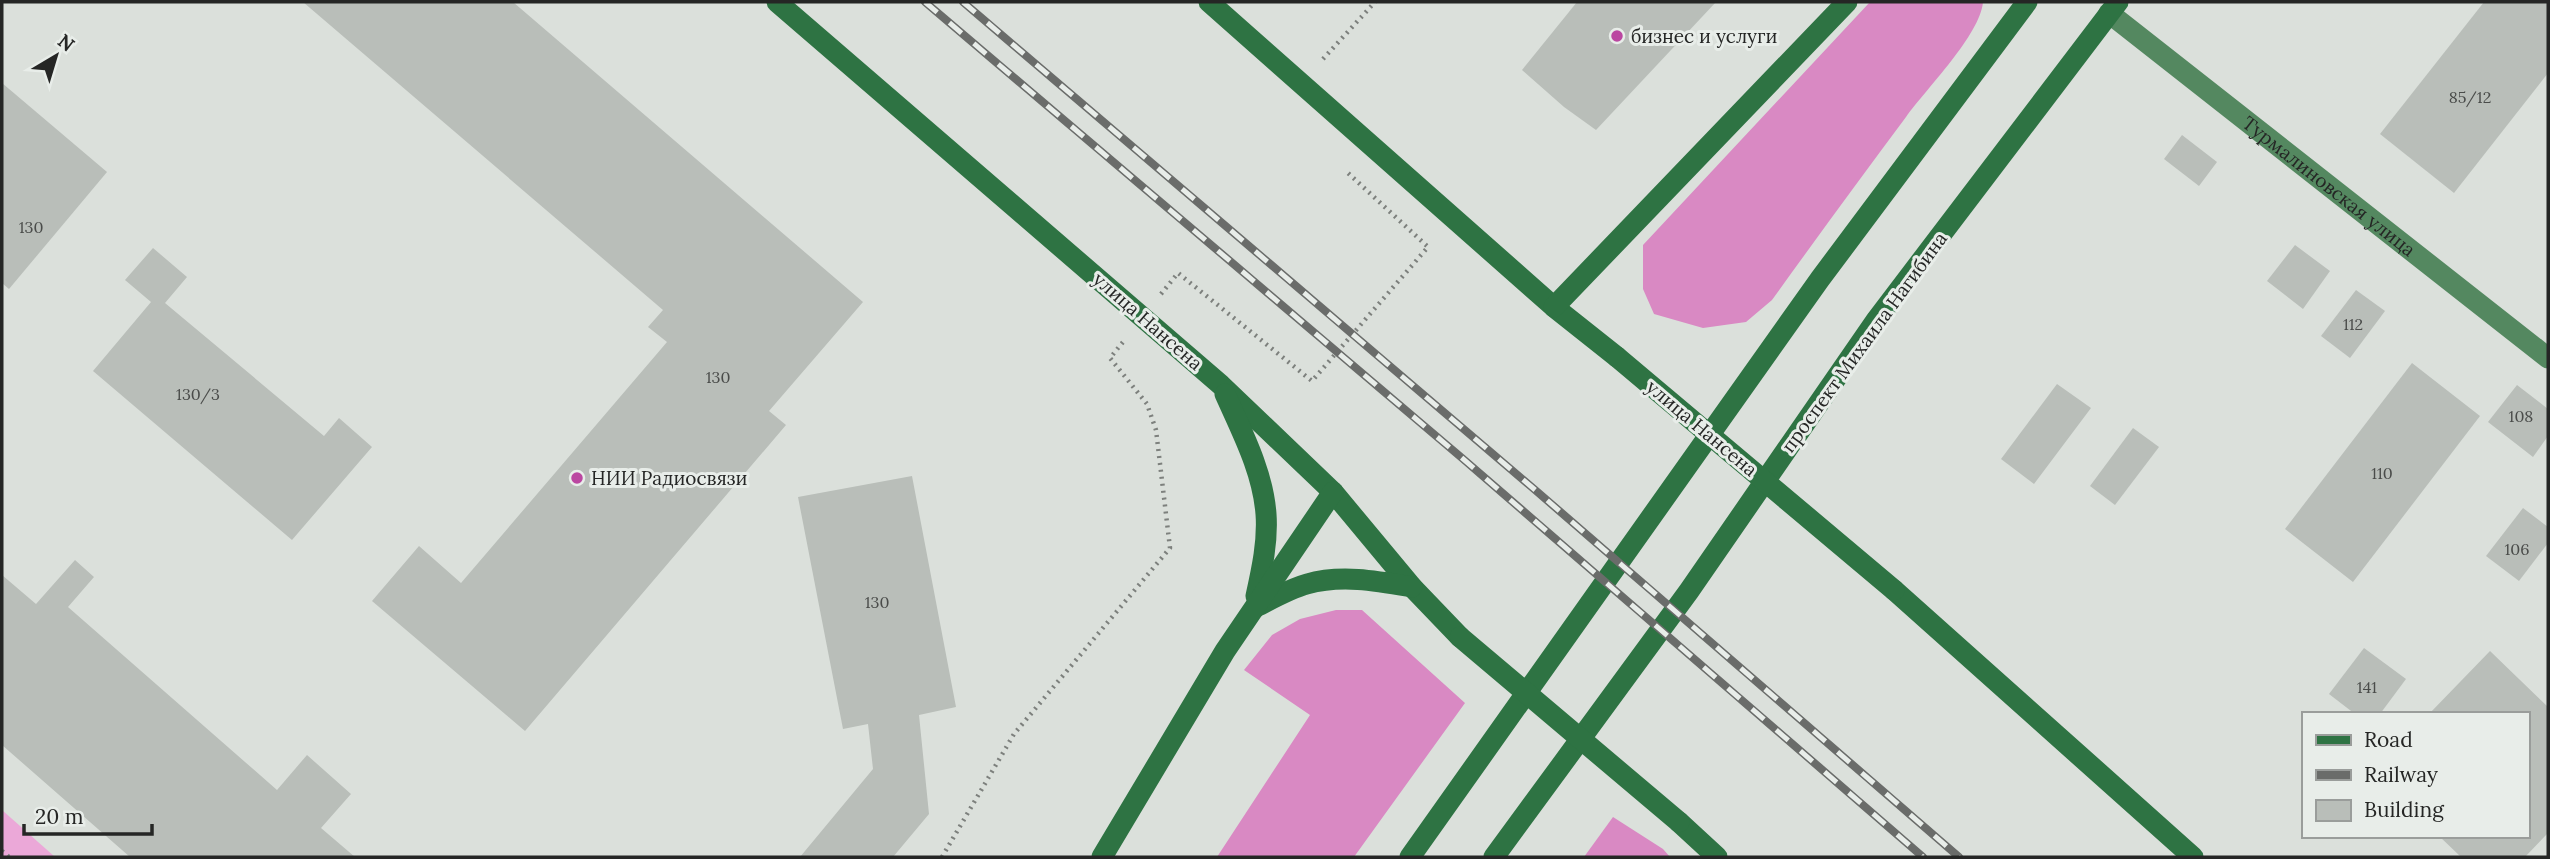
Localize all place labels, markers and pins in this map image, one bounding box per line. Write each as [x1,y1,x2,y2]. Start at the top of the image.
place label: бизнес и услуги [1631,24,1777,48]
marker: бизнес и услуги [1609,28,1625,44]
place label: НИИ Радиосвязи [591,466,747,490]
marker: НИИ Радиосвязи [569,470,585,486]

